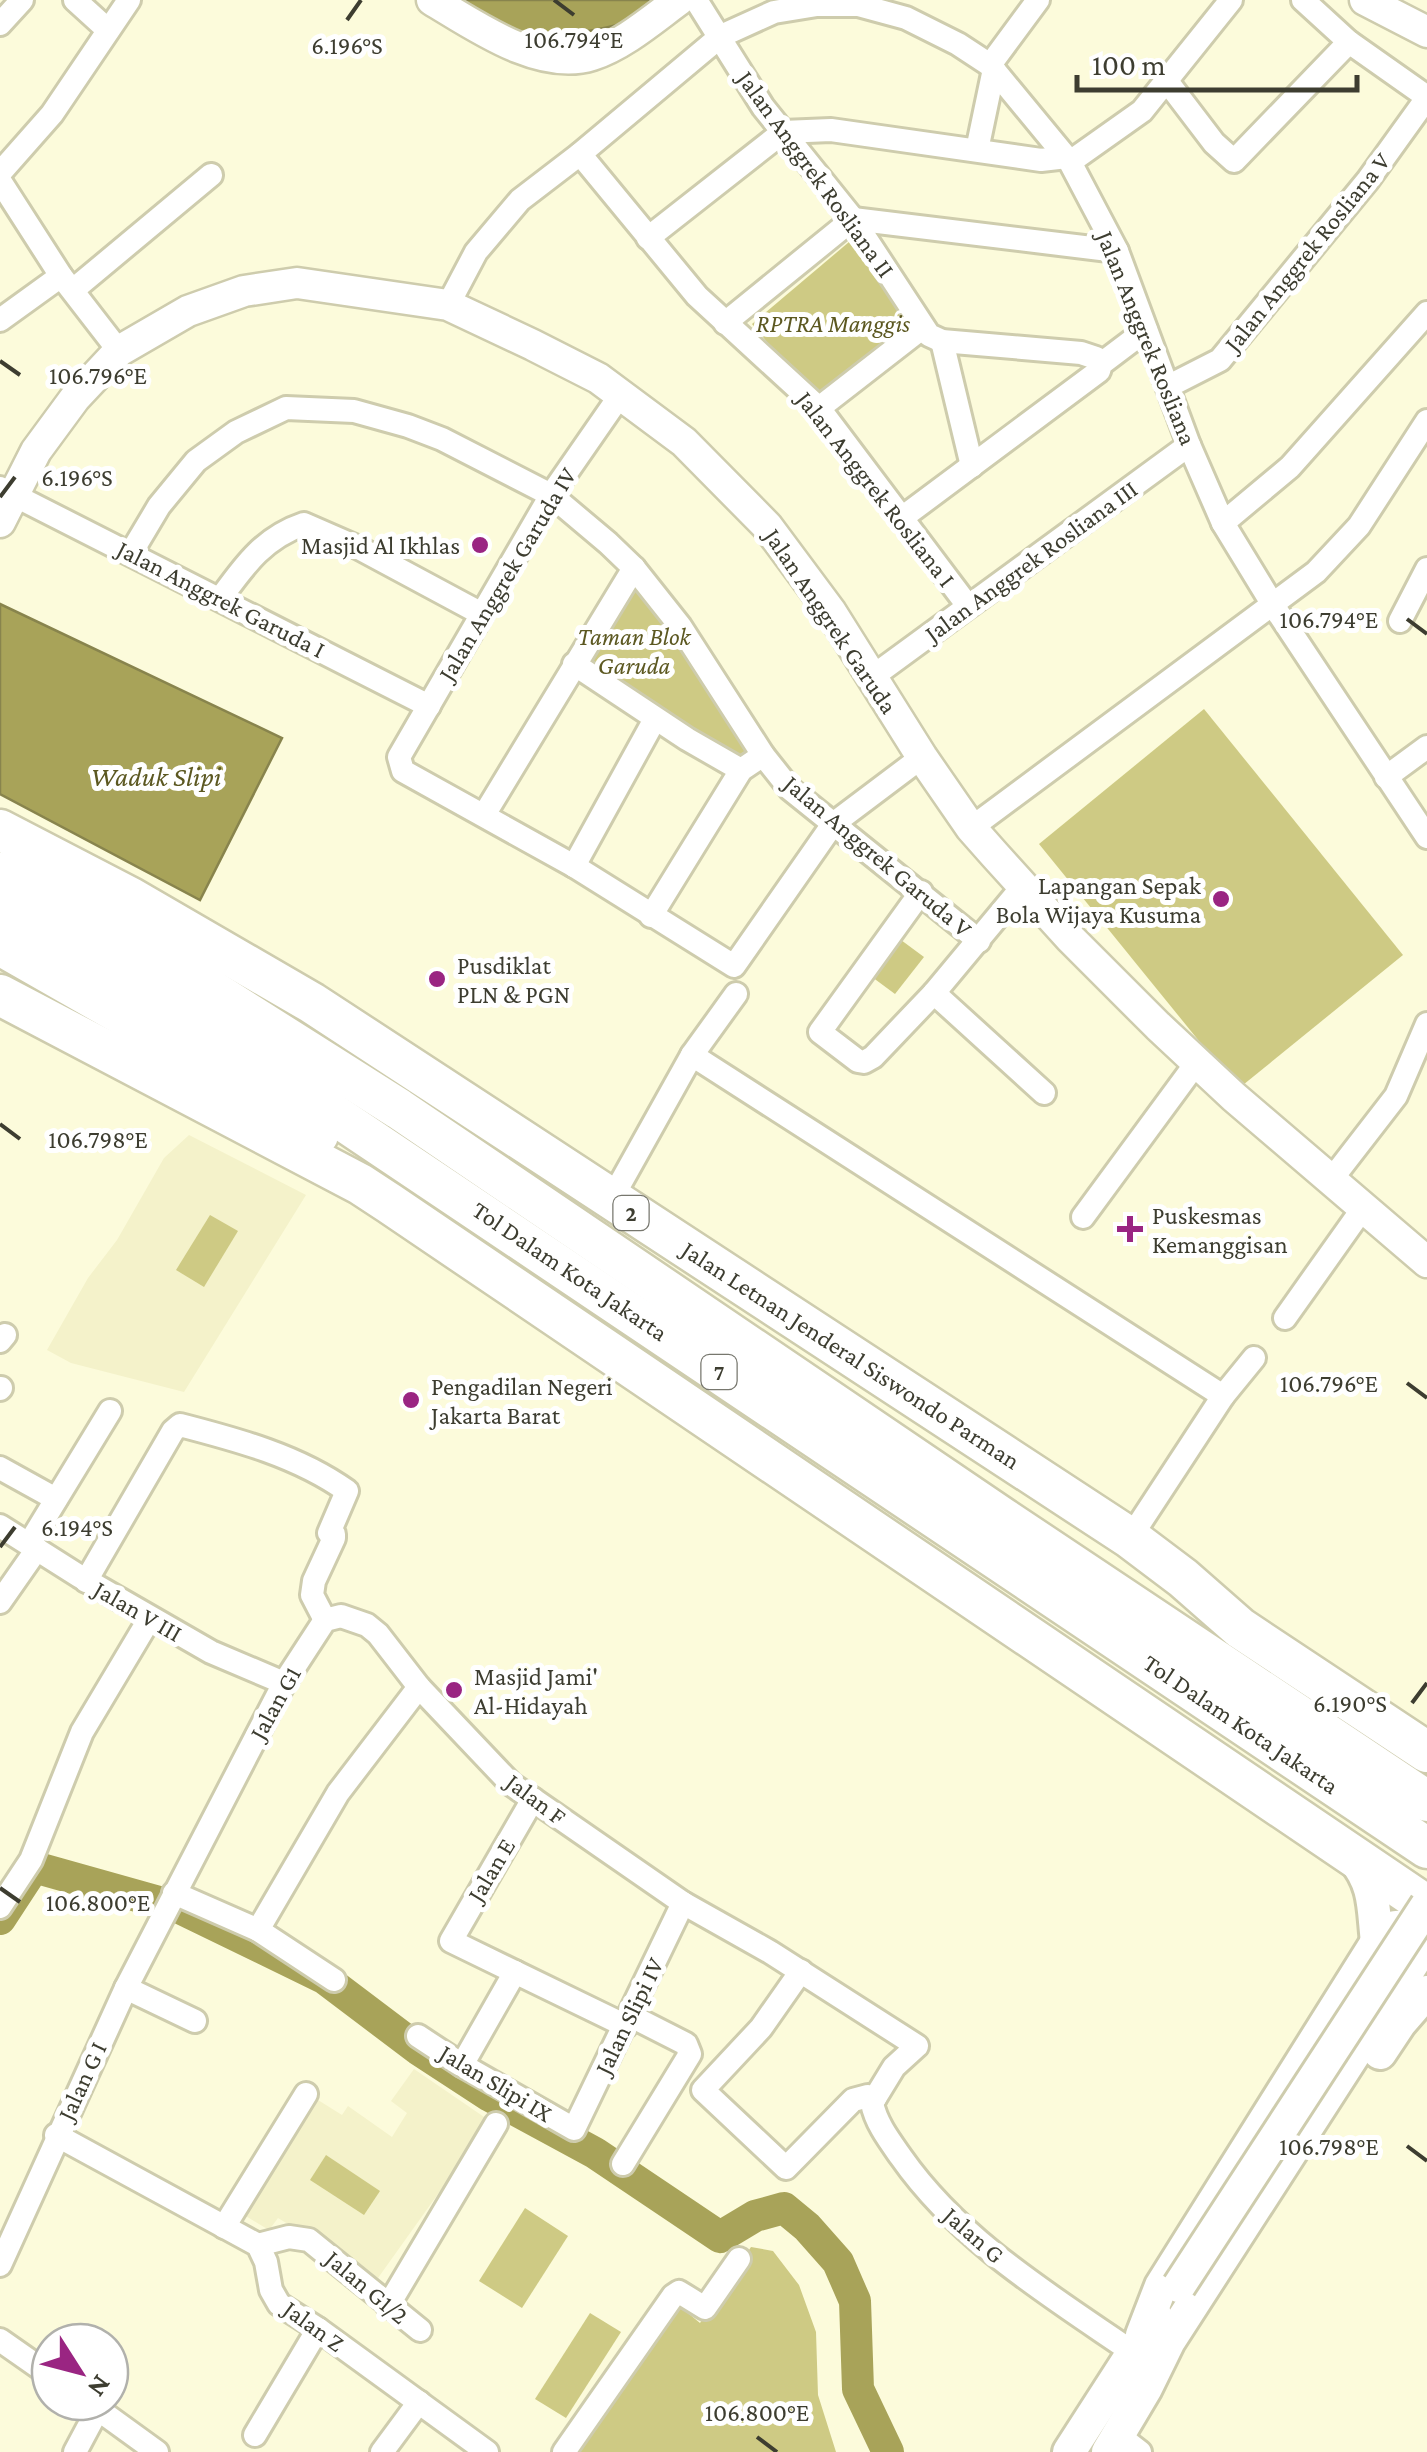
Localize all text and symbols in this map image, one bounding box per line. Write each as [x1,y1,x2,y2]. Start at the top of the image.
text: 106.794°E [525,26,623,53]
scale bar [1077,30,1357,92]
text: 6.196°S [311,32,383,59]
text: 100 m [1092,48,1166,81]
street label: Jalan Anggrek Rosliana II [730,64,900,283]
street label: Jalan Anggrek Rosliana V [1217,147,1397,359]
street label: Jalan Anggrek Rosliana [1090,225,1202,450]
park label: RPTRA Manggis [756,310,910,338]
text: 106.796°E [49,362,147,389]
street label: Jalan Anggrek Rosliana I [789,384,961,593]
street label: Jalan Anggrek Garuda IV [432,462,583,688]
text: 6.196°S [41,464,113,491]
street label: Jalan Anggrek Rosliana III [918,475,1143,649]
street label: Jalan Anggrek Garuda [757,522,903,720]
place label: Masjid Al Ikhlas [301,532,460,560]
street label: Jalan Anggrek Garuda I [110,534,329,664]
marker: Masjid Al Ikhlas [469,534,491,556]
text: 106.794°E [1280,606,1378,633]
park label: Taman Blok Garuda [577,623,692,679]
water label: Waduk Slipi [91,761,222,792]
street label: Jalan Anggrek Garuda V [777,768,978,943]
place label: Lapangan Sepak Bola Wijaya Kusuma [996,872,1201,929]
marker: Lapangan Sepak Bola Wijaya Kusuma [1210,888,1232,910]
place label: Pusdiklat PLN & PGN [457,952,570,1008]
marker: Pusdiklat PLN & PGN [426,968,448,990]
text: 106.798°E [48,1126,148,1153]
street label: Tol Dalam Kota Jakarta [467,1196,673,1347]
road number: 2 [614,1196,648,1230]
place label: Puskesmas Kemanggisan [1152,1202,1288,1259]
marker: Puskesmas Kemanggisan [1117,1216,1143,1242]
street label: Jalan Letnan Jenderal Siswondo Parman [675,1234,1025,1475]
road number: 7 [702,1355,736,1389]
text: 106.796°E [1280,1370,1378,1397]
place label: Pengadilan Negeri Jakarta Barat [429,1373,613,1430]
marker: Pengadilan Negeri Jakarta Barat [400,1389,422,1411]
text: 6.194°S [41,1514,113,1541]
street label: Jalan V III [87,1574,187,1648]
street label: Tol Dalam Kota Jakarta [1138,1649,1344,1800]
street label: Jalan G1 [243,1662,307,1746]
place label: Masjid Jami' Al-Hidayah [474,1663,598,1720]
marker: Masjid Jami' Al-Hidayah [443,1679,465,1701]
text: 6.190°S [1313,1690,1387,1717]
street label: Jalan F [499,1767,571,1831]
street label: Jalan E [461,1834,521,1909]
text: 106.800°E [46,1889,150,1916]
street label: Jalan Slipi IV [588,1953,670,2081]
street label: Jalan G I [51,2038,113,2127]
street label: Jalan Slipi IX [433,2038,558,2128]
text: 106.798°E [1279,2133,1379,2160]
street label: Jalan G [936,2200,1010,2269]
street label: Jalan G1/2 [318,2243,414,2330]
street label: Jalan Z [276,2294,350,2358]
north arrow [30,2322,130,2422]
text: N [82,2370,118,2403]
text: 106.800°E [705,2399,809,2426]

